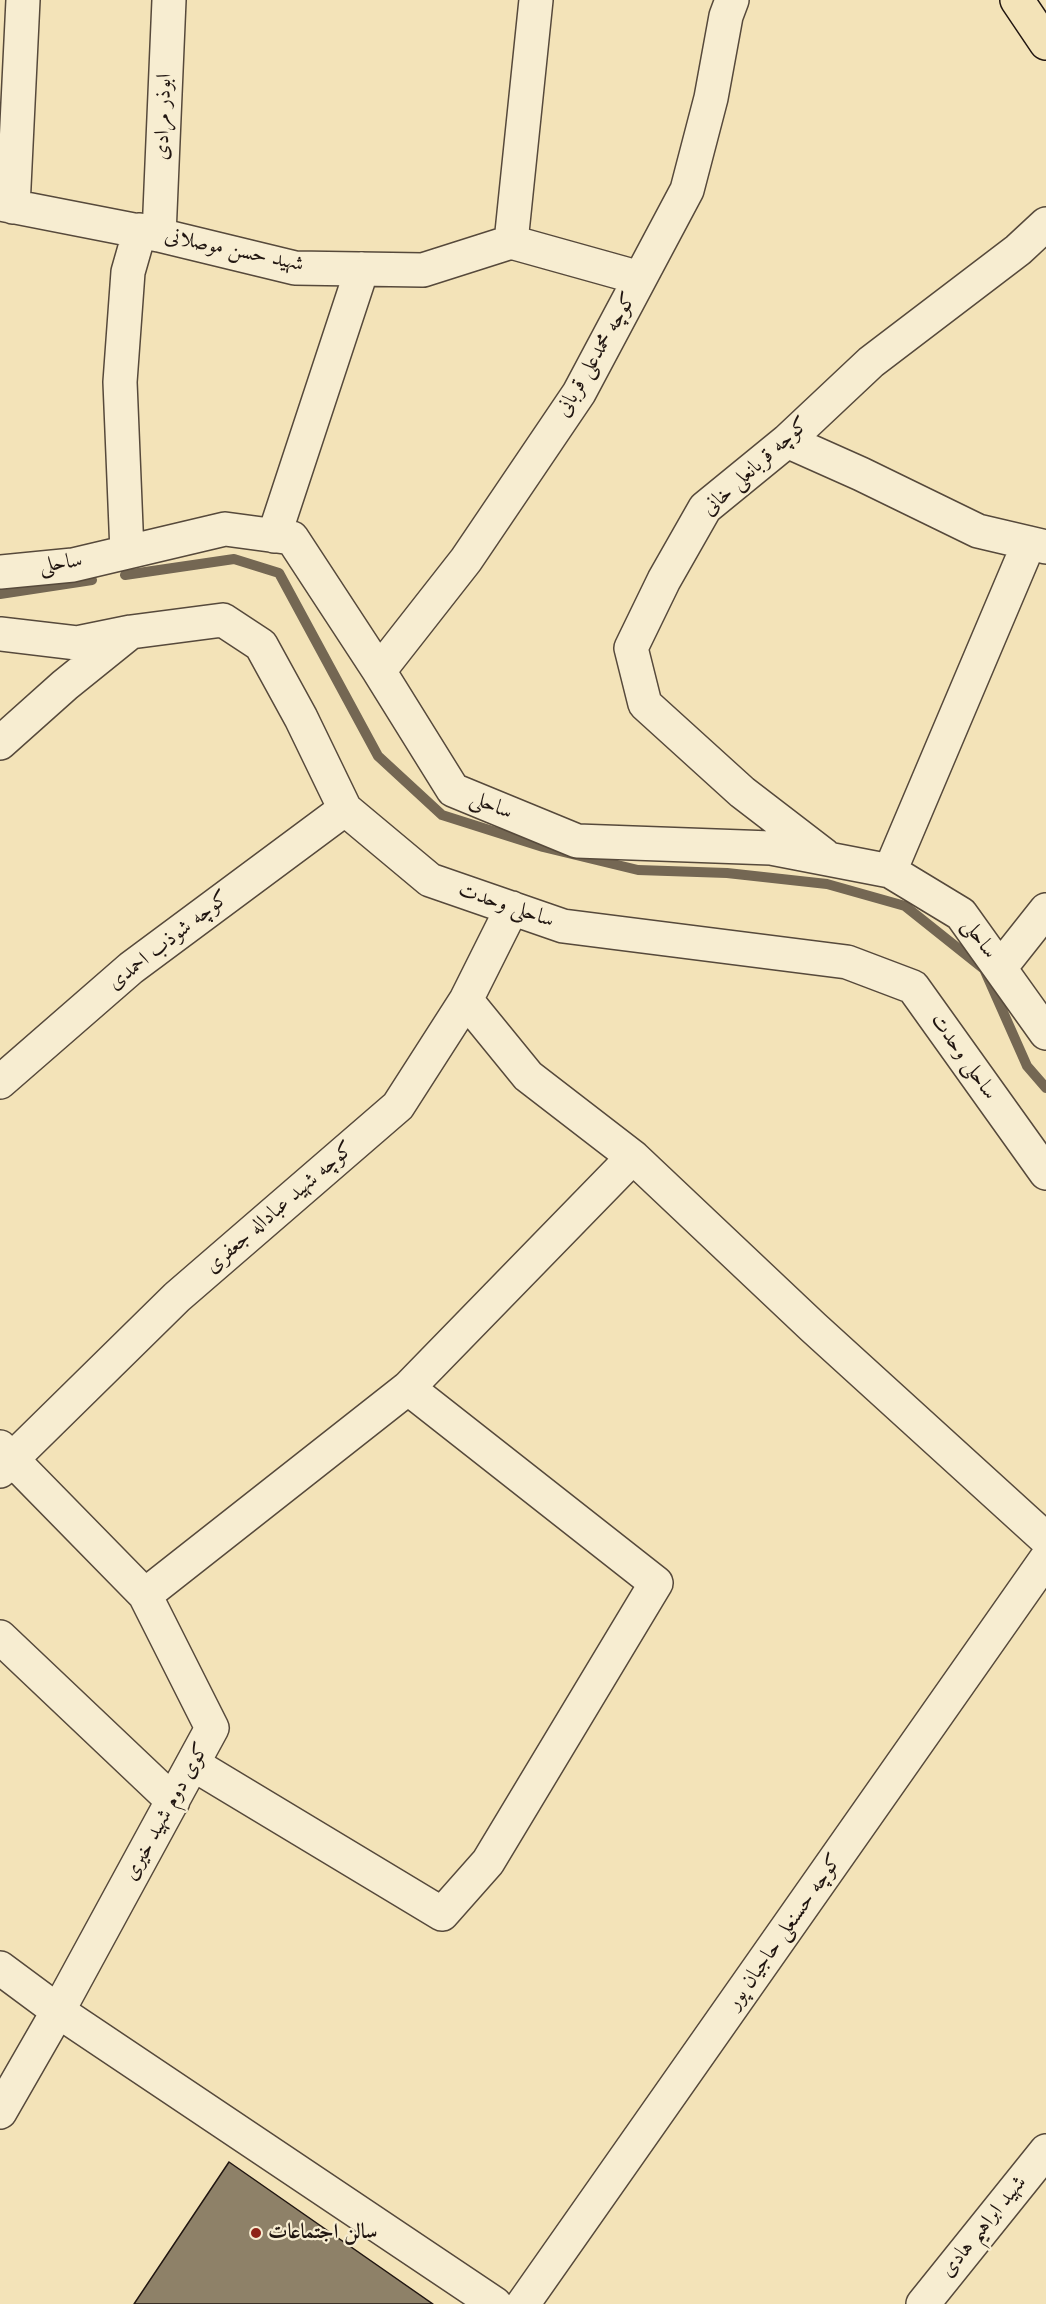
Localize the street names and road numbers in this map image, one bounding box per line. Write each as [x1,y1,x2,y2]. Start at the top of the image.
street label: ابوذر مرادی [150,73,178,161]
street label: شهید حسن موصلانی [162,224,306,278]
street label: کوچه محمدعلی قربانی [551,288,643,422]
street label: کوچه قربانعلی خانی [697,412,815,522]
street label: ساحلی [38,549,84,579]
street label: ساحلی [466,786,516,826]
street label: ساحلی وحدت [455,878,557,934]
street label: کوچه شوذب احمدی [103,886,235,996]
street label: ساحلی [956,914,1002,964]
street label: ساحلی وحدت [924,1009,1002,1105]
street label: کوچه شهید عباداله جعفری [201,1137,359,1279]
street label: کوی دوم شهید خیری [119,1739,215,1885]
street label: کوچه حسنعلی حاجیان پور [722,1849,848,2015]
street label: شهید ابراهیم هادی [935,2171,1033,2283]

